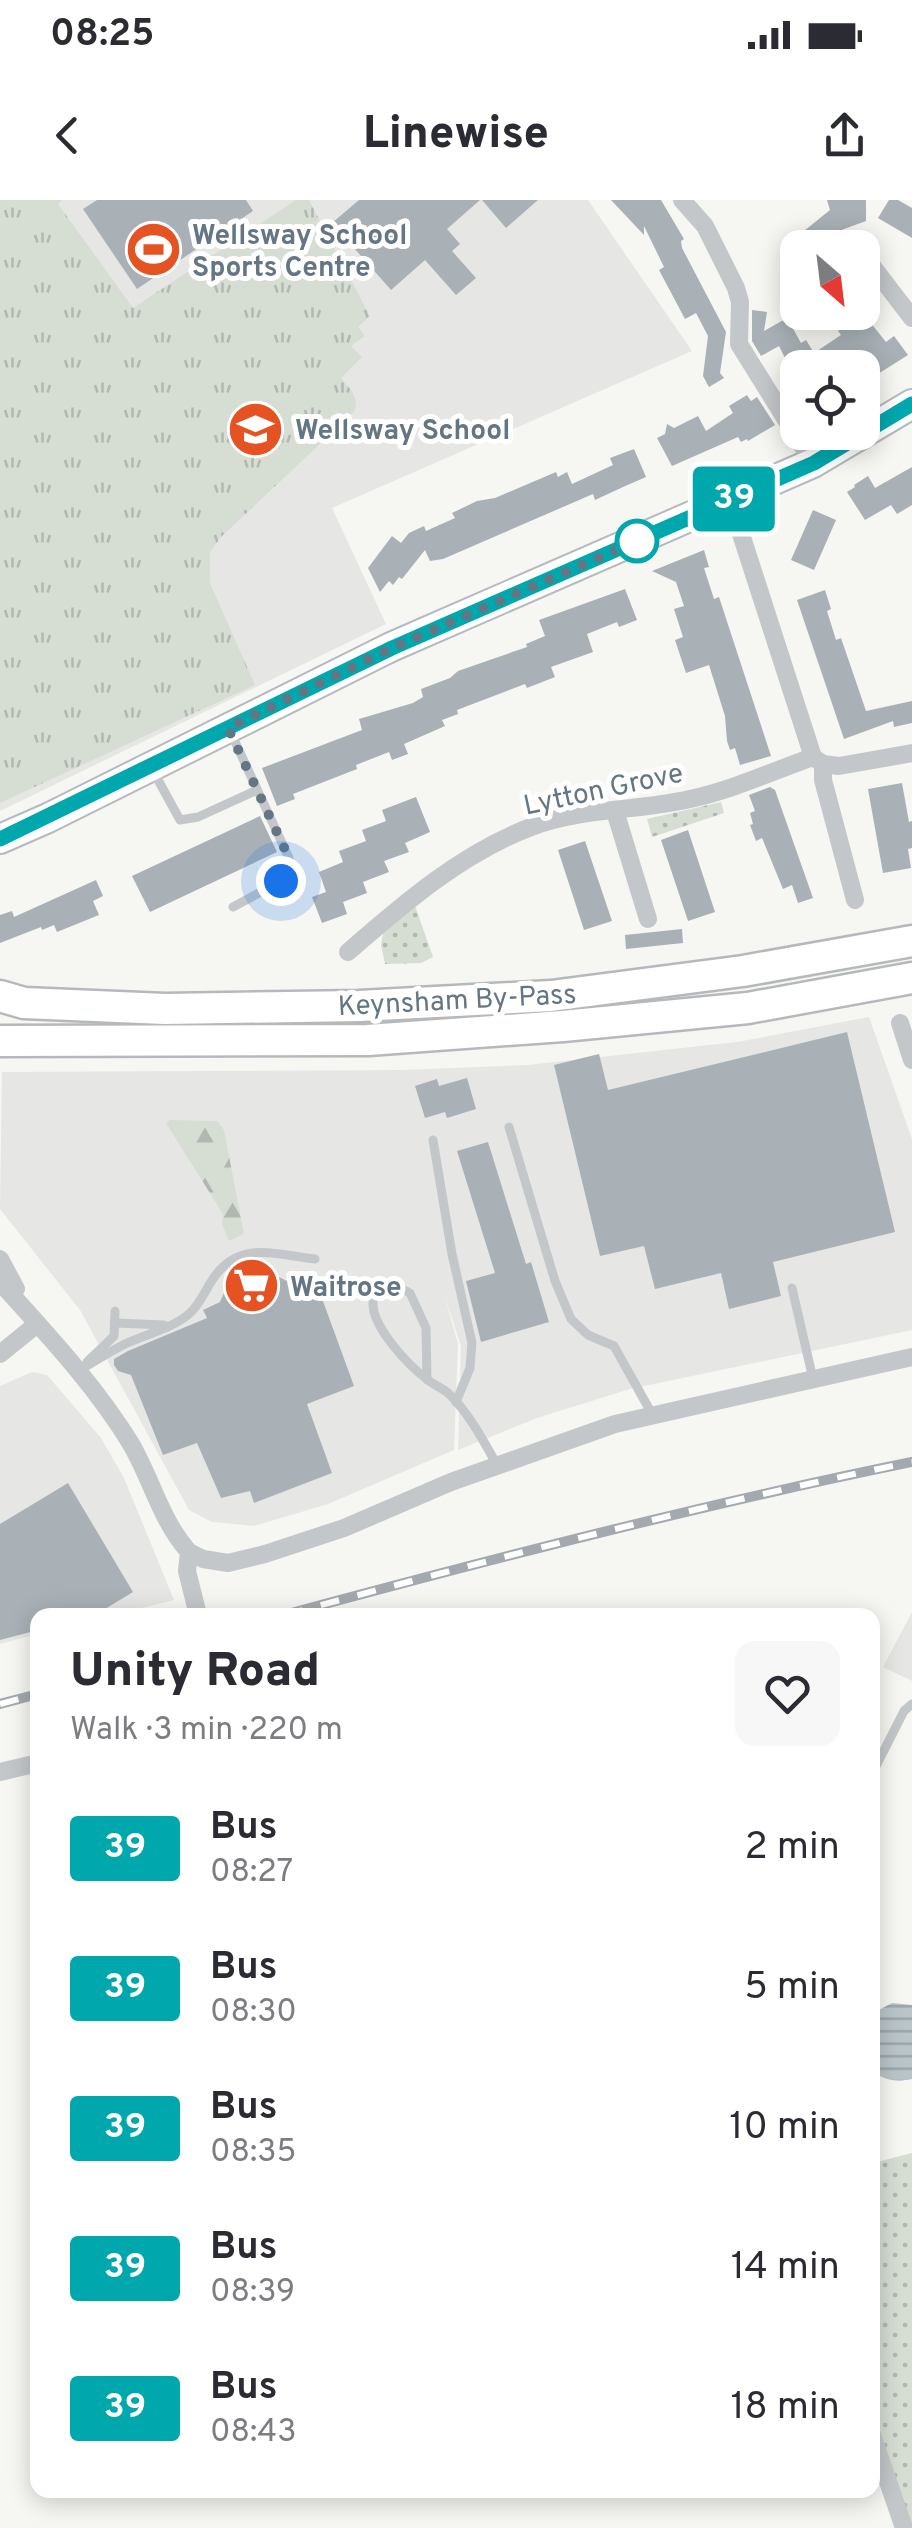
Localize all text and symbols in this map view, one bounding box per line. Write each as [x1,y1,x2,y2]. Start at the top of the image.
text: 08:25 [50,11,155,60]
text: Linewise [363,107,549,164]
icon: back [40,108,95,163]
icon: share [817,108,872,163]
place label: Wellsway School Sports Centre [192,219,407,287]
sports icon: Wellsway School Sports Centre [123,220,183,280]
north arrow [780,230,880,330]
map controls [780,230,880,450]
button: locate [780,350,880,450]
school or university icon: Wellsway School [226,399,286,459]
place label: Wellsway School [295,414,510,450]
line badge: 39 [689,466,779,532]
text: 39 [713,477,755,521]
unlabelled marker [616,520,658,562]
street label: Lytton Grove [521,756,687,825]
your location [256,856,306,906]
street label: Keynsham By-Pass [337,978,577,1026]
supermarket icon: Waitrose [221,1256,281,1316]
place label: Waitrose [290,1271,402,1307]
button: heart [735,1641,840,1746]
text: Unity Road [70,1643,320,1703]
text: Walk · 3 min · 220 m [70,1711,343,1751]
text: Bus [210,1804,277,1853]
text: 2 min [745,1824,840,1873]
text: 39 [104,1826,146,1870]
text: 08:27 [210,1853,293,1893]
text: Bus [210,1944,277,1993]
text: 5 min [744,1964,840,2013]
text: 39 [104,1966,146,2010]
text: 08:30 [210,1993,297,2033]
text: Bus [210,2084,277,2133]
text: 10 min [729,2104,840,2153]
text: 39 [104,2106,146,2150]
text: 08:35 [210,2133,296,2173]
text: Bus [210,2224,277,2273]
text: 14 min [731,2244,840,2293]
text: 39 [104,2246,146,2290]
text: 08:39 [210,2273,295,2313]
text: Bus [210,2364,277,2413]
text: 18 min [730,2384,840,2433]
text: 39 [104,2386,146,2430]
text: 08:43 [210,2413,296,2453]

